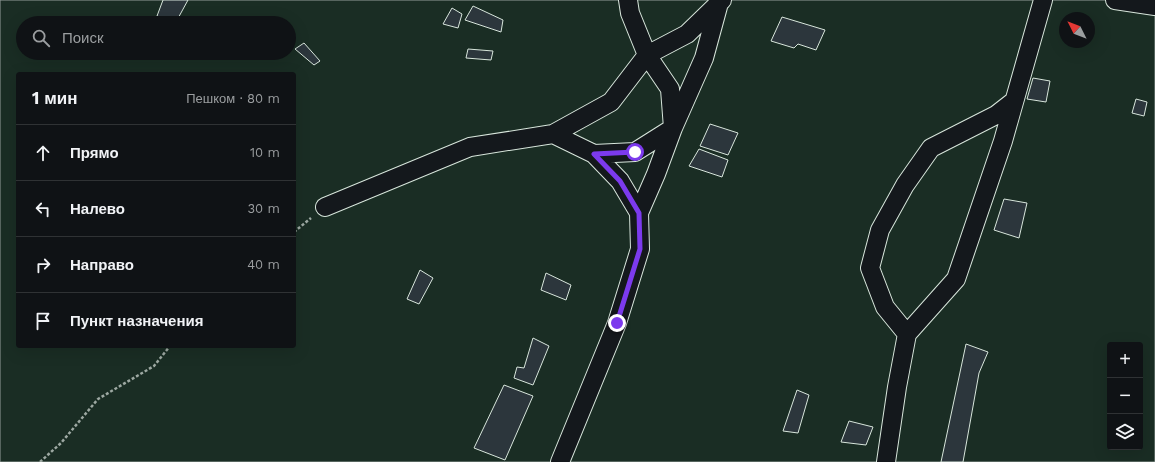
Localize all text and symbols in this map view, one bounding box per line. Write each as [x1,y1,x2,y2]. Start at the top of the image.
north arrow [1059,12,1095,48]
search box [16,16,296,60]
icon: search [30,27,52,49]
text: Поиск [62,29,104,47]
text: 1 мин [32,88,77,108]
text: Пешком · 80 m [186,91,280,106]
icon: ahead [32,142,54,164]
route start [626,143,644,161]
text: Прямо [70,144,119,162]
text: 10 m [250,145,280,160]
icon: left [32,198,54,220]
text: Налево [70,200,125,218]
text: 30 m [248,201,280,216]
icon: right [32,254,54,276]
text: Направо [70,256,134,274]
text: 40 m [247,257,280,272]
icon: arrive [32,310,54,332]
text: Пункт назначения [70,312,203,330]
route end [608,314,626,332]
map controls [1107,342,1143,450]
button: + [1107,342,1143,378]
button: − [1107,378,1143,414]
button: layers [1107,414,1143,450]

